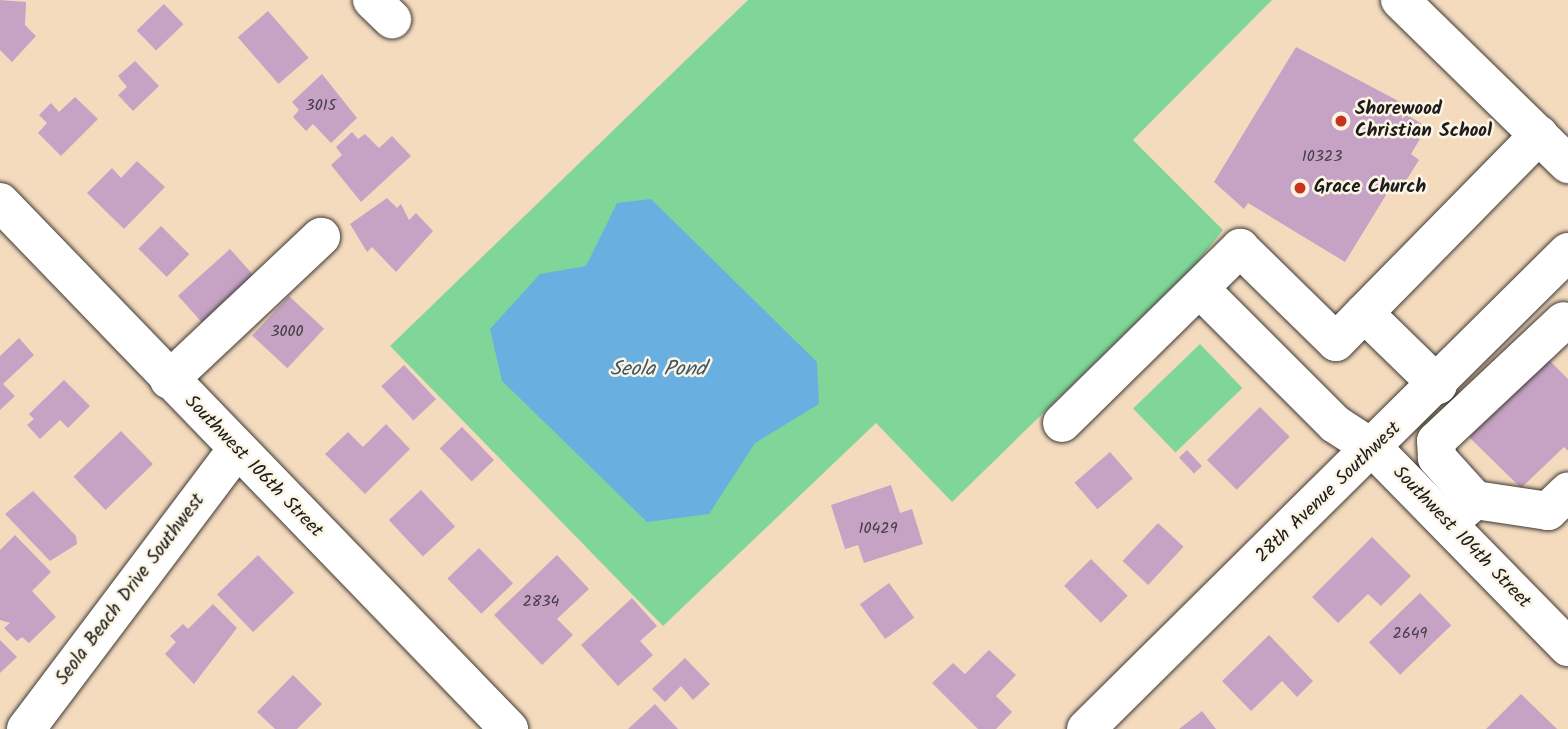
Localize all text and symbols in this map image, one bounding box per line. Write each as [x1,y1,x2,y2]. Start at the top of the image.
house number: 3015 [306,96,336,116]
place label: Shorewood Christian School [1355,99,1492,143]
marker: Shorewood Christian School [1333,113,1349,129]
house number: 10323 [1302,147,1342,167]
place label: Grace Church [1314,177,1426,199]
marker: Grace Church [1292,180,1308,196]
house number: 3000 [270,322,304,342]
water label: Seola Pond [610,357,706,383]
street label: Southwest 106th Street [179,391,327,543]
street label: 28th Avenue Southwest [1252,418,1406,568]
street label: Southwest 104th Street [1387,462,1535,614]
street label: Seola Beach Drive Southwest [52,490,210,690]
house number: 10429 [859,519,897,539]
house number: 2834 [523,592,559,612]
house number: 2649 [1393,624,1427,644]

